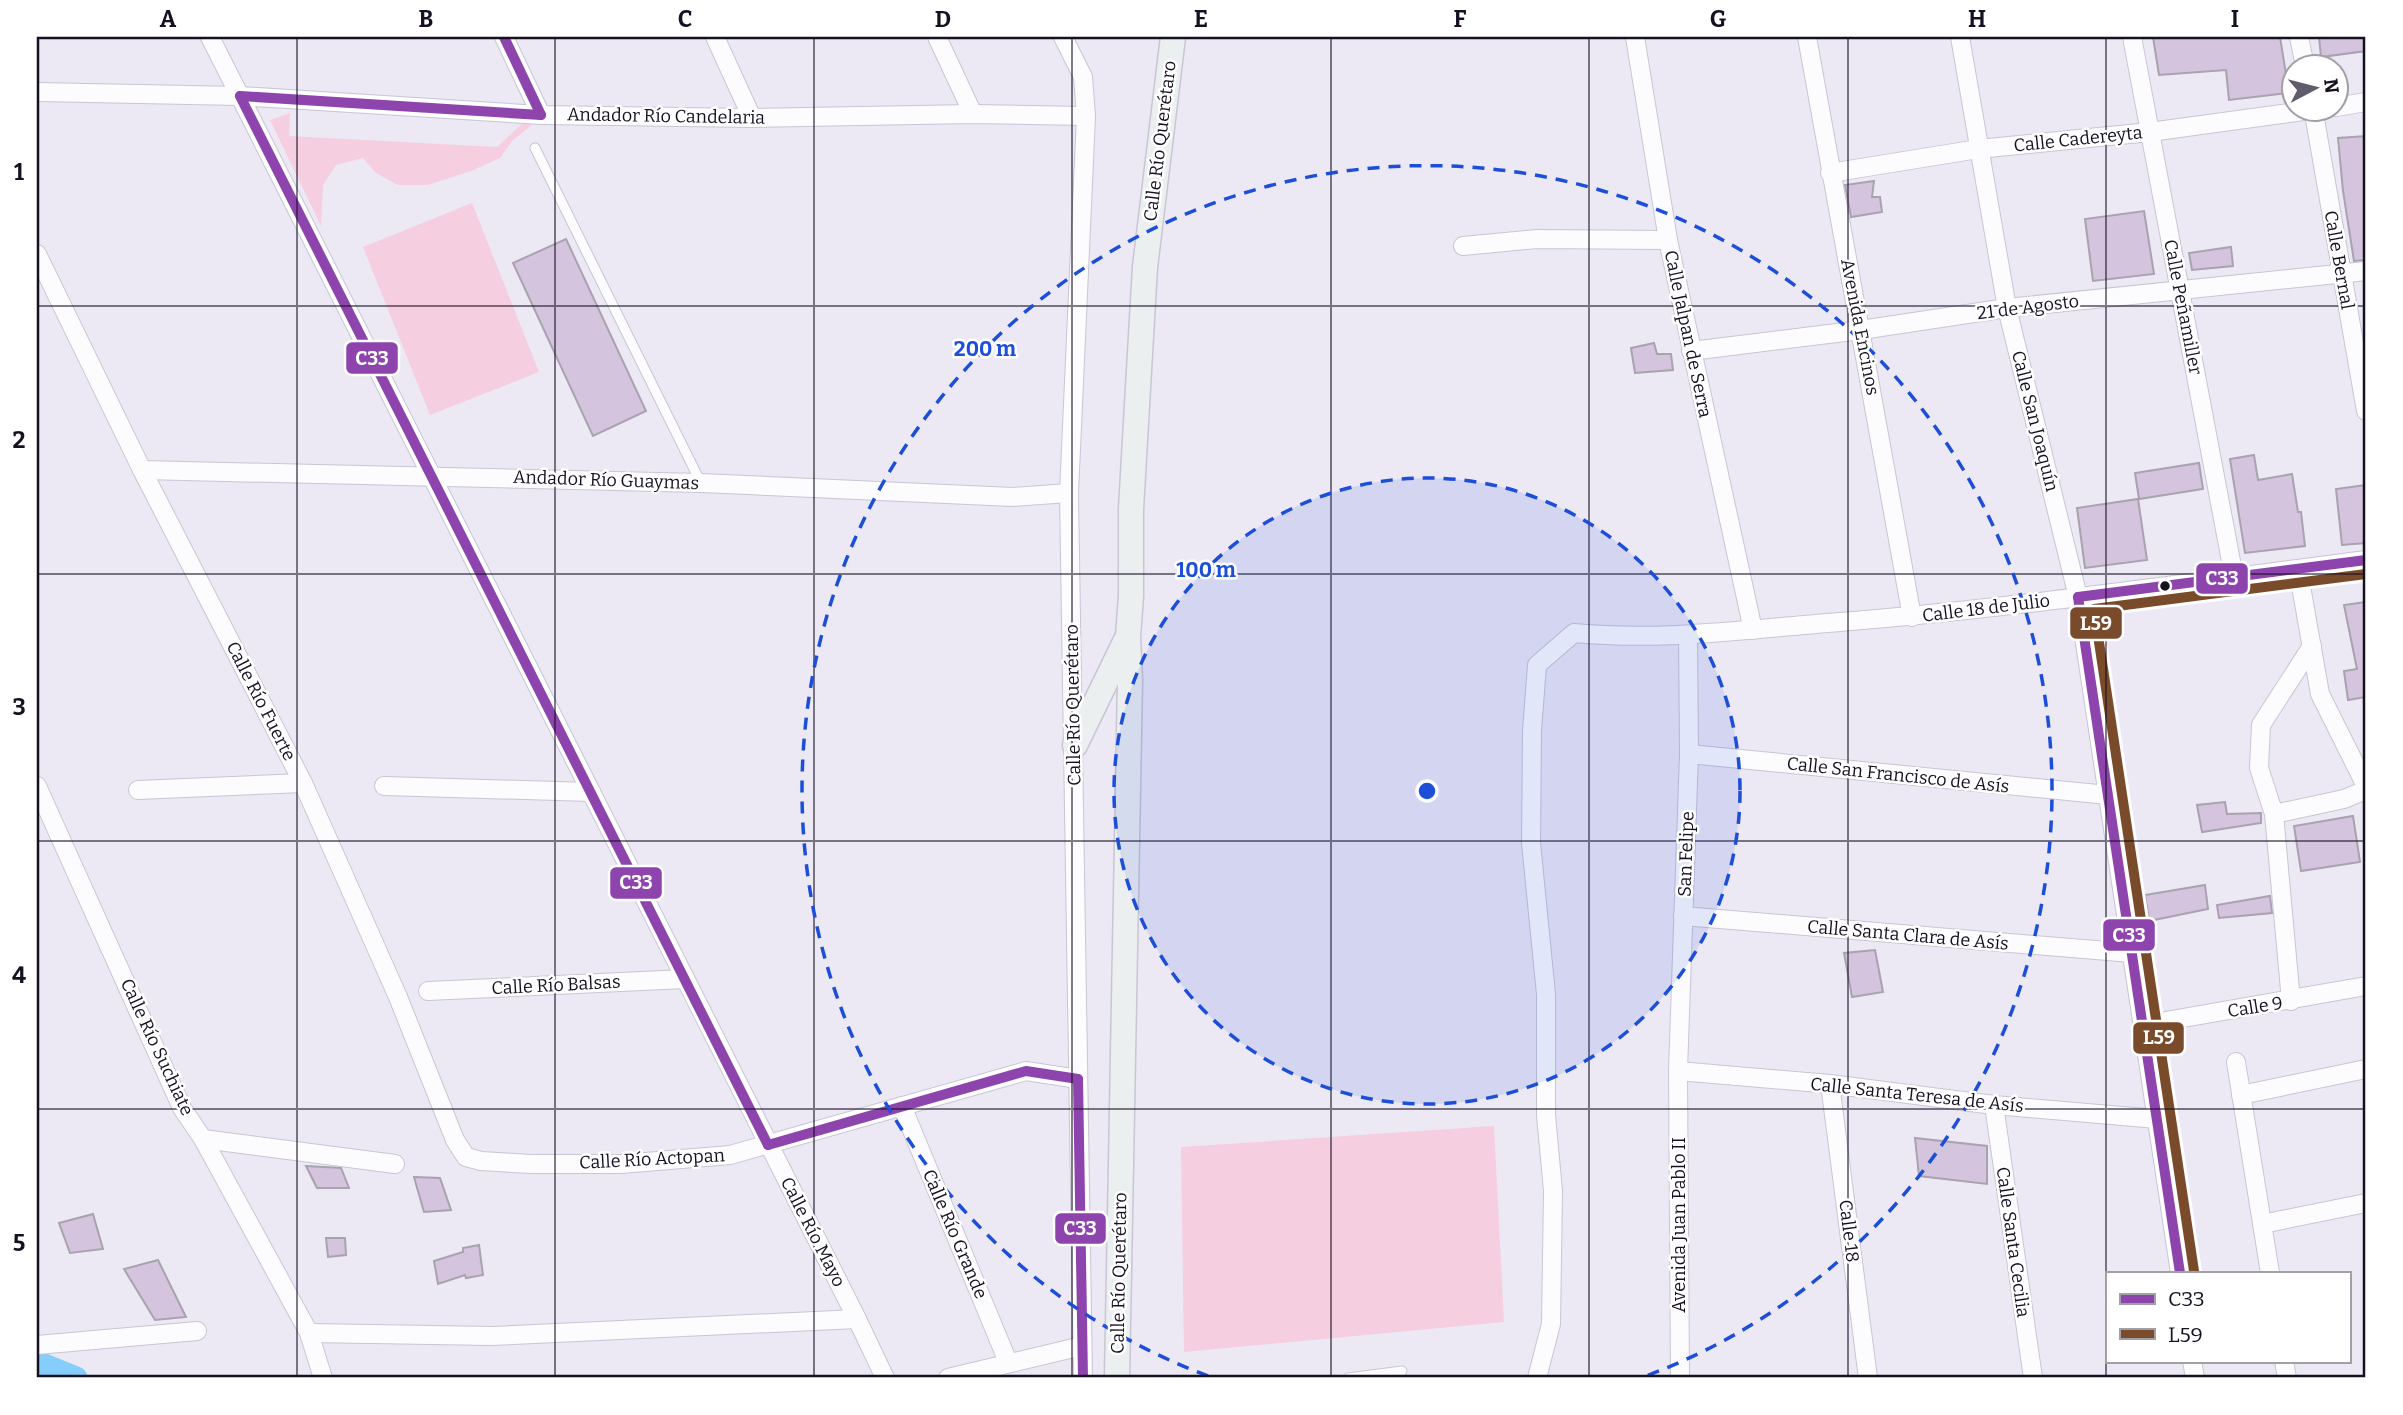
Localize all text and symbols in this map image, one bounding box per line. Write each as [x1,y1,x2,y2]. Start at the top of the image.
text: A [160,5,177,33]
text: B [419,5,433,33]
text: C [678,5,692,33]
text: D [935,5,951,33]
text: E [1194,5,1208,33]
text: F [1454,5,1467,33]
text: G [1710,5,1727,33]
text: H [1968,5,1986,33]
text: I [2231,5,2239,33]
north arrow [2280,52,2350,122]
street label: Calle Río Querétaro [1139,59,1181,223]
text: N [2319,77,2344,95]
street label: Andador Río Candelaria [567,103,765,129]
street label: Calle Cadereyta [2013,121,2144,157]
text: 1 [14,158,24,186]
street label: Calle Bernal [2319,209,2359,311]
street label: Calle Peñamiller [2159,238,2207,376]
street label: Calle Jalpan de Serra [1660,248,1717,420]
street label: Avenida Encinos [1836,257,1884,397]
street label: 21 de Agosto [1976,290,2080,324]
text: 200 m [954,336,1016,362]
line badge: C33 [345,341,399,375]
text: C33 [355,347,389,370]
street label: Calle San Joaquín [2007,348,2063,494]
text: 2 [13,426,26,454]
street label: Andador Río Guaymas [513,466,699,494]
text: 100 m [1176,557,1236,583]
line badge: C33 [2195,562,2249,595]
text: C33 [2205,567,2239,590]
unlabelled marker [2158,579,2172,593]
street label: Calle 18 de Julio [1921,589,2051,627]
line badge: L59 [2069,606,2123,640]
text: L59 [2080,612,2112,635]
street label: Calle Río Querétaro [1061,624,1085,786]
street label: Calle Río Fuerte [222,638,300,764]
text: 3 [12,693,26,721]
street label: Calle San Francisco de Asís [1786,752,2010,798]
centre of rings [1415,779,1439,803]
street label: San Felipe [1674,811,1698,897]
line badge: C33 [609,866,663,900]
text: C33 [619,871,653,894]
street label: Calle Santa Clara de Asís [1806,915,2010,955]
line badge: C33 [2102,918,2156,952]
text: C33 [2112,924,2146,947]
text: 4 [12,961,26,989]
street label: Calle Río Balsas [491,971,621,999]
street label: Calle Río Suchiate [116,975,198,1119]
street label: Calle 9 [2226,992,2284,1022]
line badge: L59 [2132,1021,2185,1055]
text: L59 [2143,1026,2175,1049]
street label: Calle Santa Teresa de Asís [1809,1073,2025,1117]
street label: Avenida Juan Pablo II [1668,1137,1690,1313]
street label: Calle Río Actopan [579,1144,726,1174]
street label: Calle Santa Cecilia [1992,1165,2034,1319]
street label: Calle Río Grande [918,1166,992,1302]
street label: Calle Río Mayo [776,1173,850,1291]
street label: Calle Río Querétaro [1107,1192,1131,1354]
street label: Calle 18 [1834,1198,1864,1264]
line badge: C33 [1054,1212,1107,1245]
text: C33 [1063,1217,1097,1240]
text: 5 [13,1229,25,1257]
legend [2106,1272,2350,1362]
text: C33 [2168,1286,2205,1312]
text: L59 [2168,1322,2203,1348]

